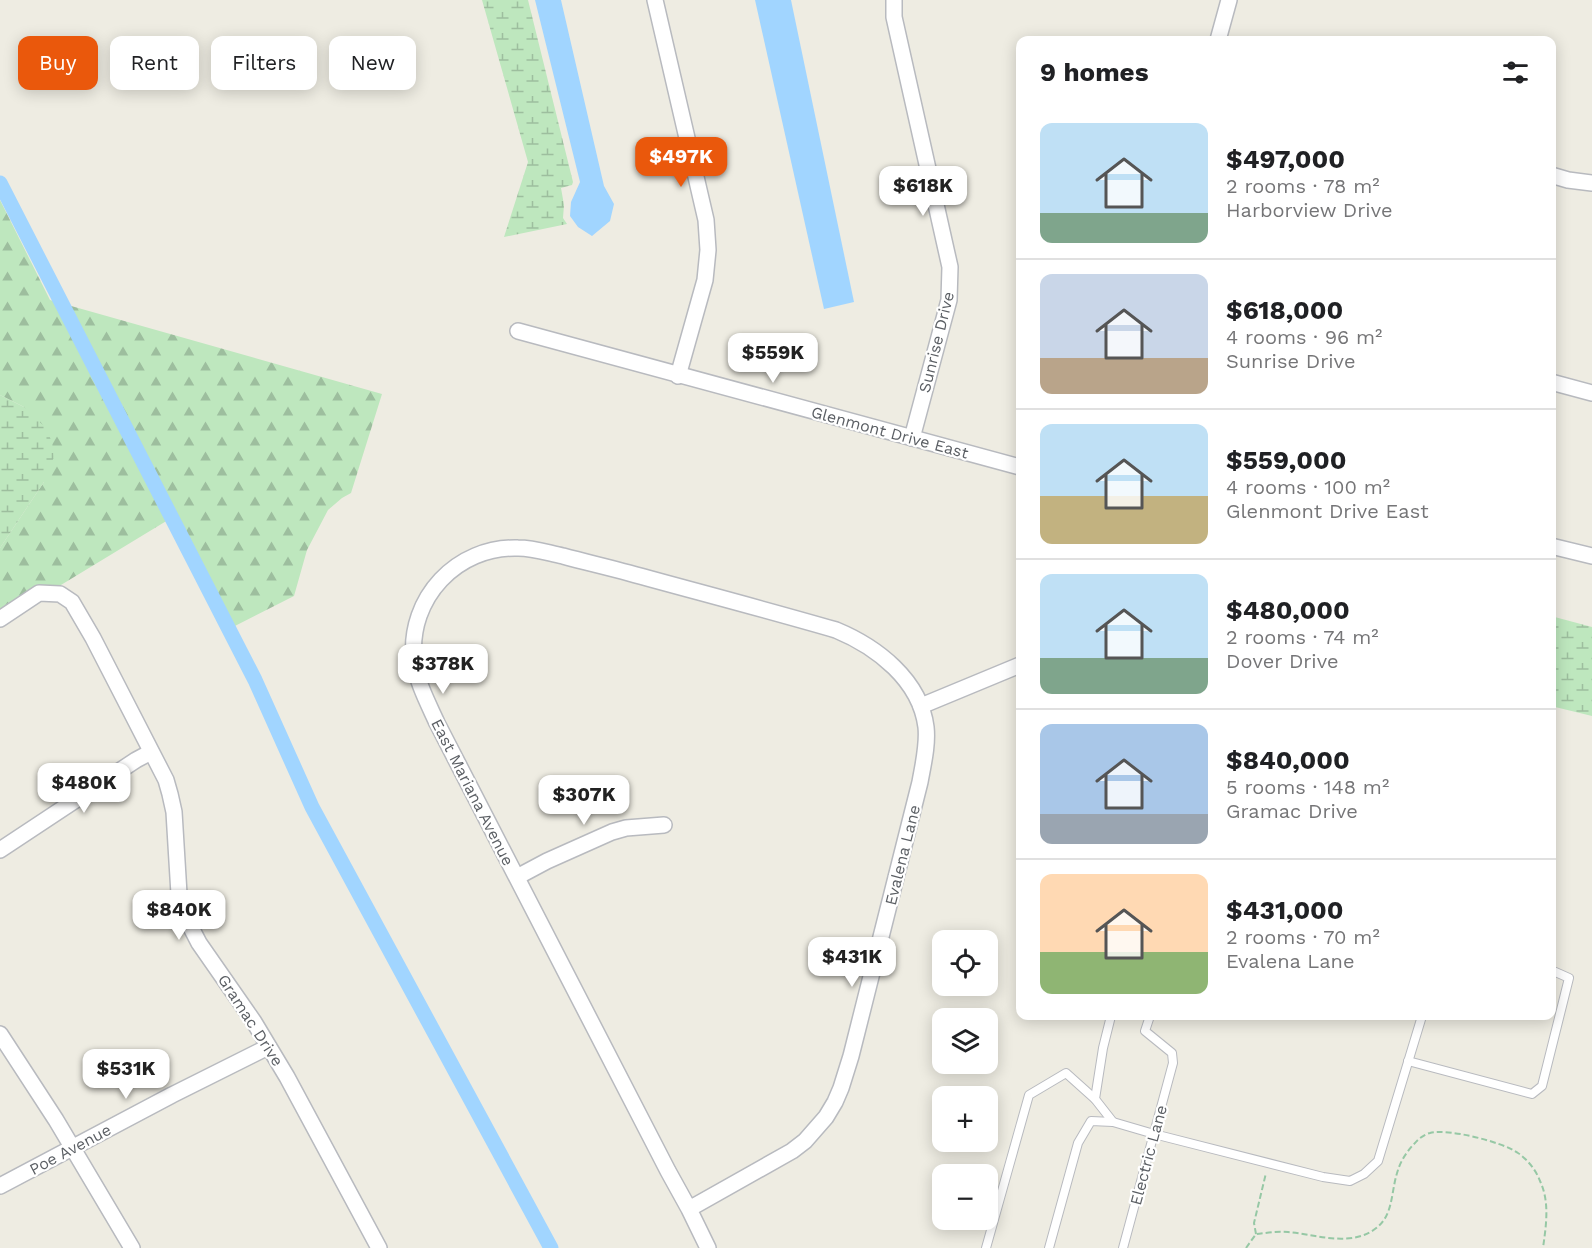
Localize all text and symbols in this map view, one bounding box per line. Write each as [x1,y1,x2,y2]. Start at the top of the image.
chip: Buy [18,36,98,90]
chip: Rent [110,36,199,90]
chip: Filters [211,36,317,90]
chip: New [329,36,416,90]
icon: filters [1499,56,1532,89]
text: 9 homes [1040,57,1149,87]
pin: $497K [639,137,723,188]
text: $497K [649,144,713,168]
text: $497,000 [1226,144,1345,174]
icon: home [1088,147,1160,219]
pin: $618K [881,166,965,217]
text: $618K [893,173,953,197]
text: 2 rooms · 78 m² [1226,174,1380,198]
text: Harborview Drive [1226,198,1393,222]
street label: Sunrise Drive [915,290,958,395]
text: $618,000 [1226,295,1343,325]
icon: home [1088,298,1160,370]
text: 4 rooms · 96 m² [1226,325,1382,349]
pin: $559K [731,333,815,384]
text: $559K [742,340,804,364]
text: Sunrise Drive [1226,349,1356,373]
street label: Glenmont Drive East [809,402,971,463]
text: $559,000 [1226,445,1346,475]
icon: home [1088,448,1160,520]
text: 4 rooms · 100 m² [1226,475,1390,499]
text: Glenmont Drive East [1226,499,1429,523]
text: $480,000 [1226,595,1350,625]
icon: home [1088,598,1160,670]
text: 2 rooms · 74 m² [1226,625,1379,649]
pin: $378K [401,644,485,695]
text: Dover Drive [1226,649,1339,673]
text: $378K [412,651,474,675]
street label: East Mariana Avenue [427,716,518,869]
text: $840,000 [1226,745,1350,775]
icon: home [1088,748,1160,820]
pin: $480K [42,763,126,814]
text: $480K [51,770,117,794]
pin: $307K [542,775,626,826]
text: 5 rooms · 148 m² [1226,775,1389,799]
text: $307K [552,782,616,806]
text: Gramac Drive [1226,799,1358,823]
street label: Evalena Lane [881,803,924,907]
pin: $840K [137,890,221,941]
text: $431,000 [1226,895,1344,925]
text: $840K [146,897,212,921]
icon: home [1088,898,1160,970]
text: 2 rooms · 70 m² [1226,925,1380,949]
map controls [932,930,998,1230]
button: locate [932,930,998,996]
pin: $431K [810,937,894,988]
text: $431K [822,944,882,968]
text: Evalena Lane [1226,949,1355,973]
street label: Gramac Drive [214,971,287,1070]
button: layers [932,1008,998,1074]
pin: $531K [84,1049,168,1100]
text: $531K [97,1056,155,1080]
button: + [932,1086,998,1152]
street label: Electric Lane [1126,1103,1171,1207]
street label: Poe Avenue [26,1120,114,1179]
button: − [932,1164,998,1230]

